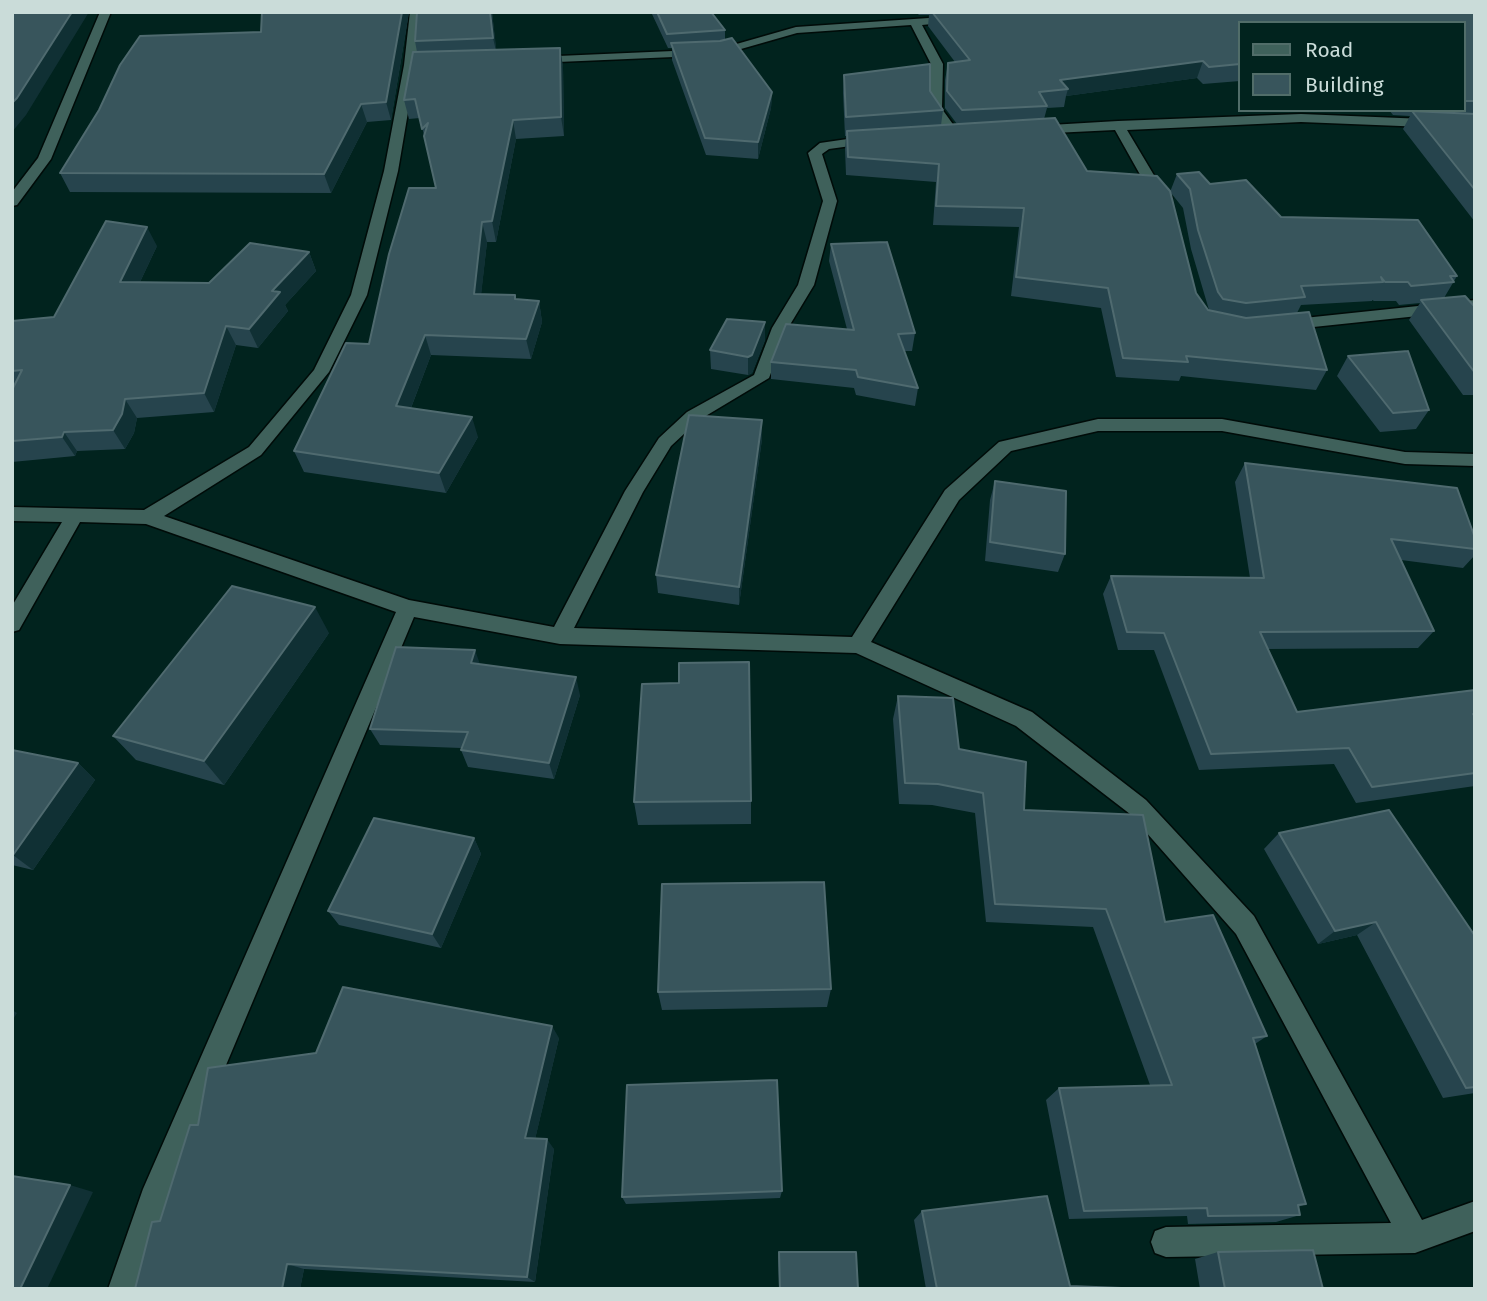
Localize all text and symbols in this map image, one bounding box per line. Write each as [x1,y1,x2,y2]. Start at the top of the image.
legend [1238,21,1466,112]
text: Road [1305,37,1353,63]
text: Building [1305,72,1384,98]

